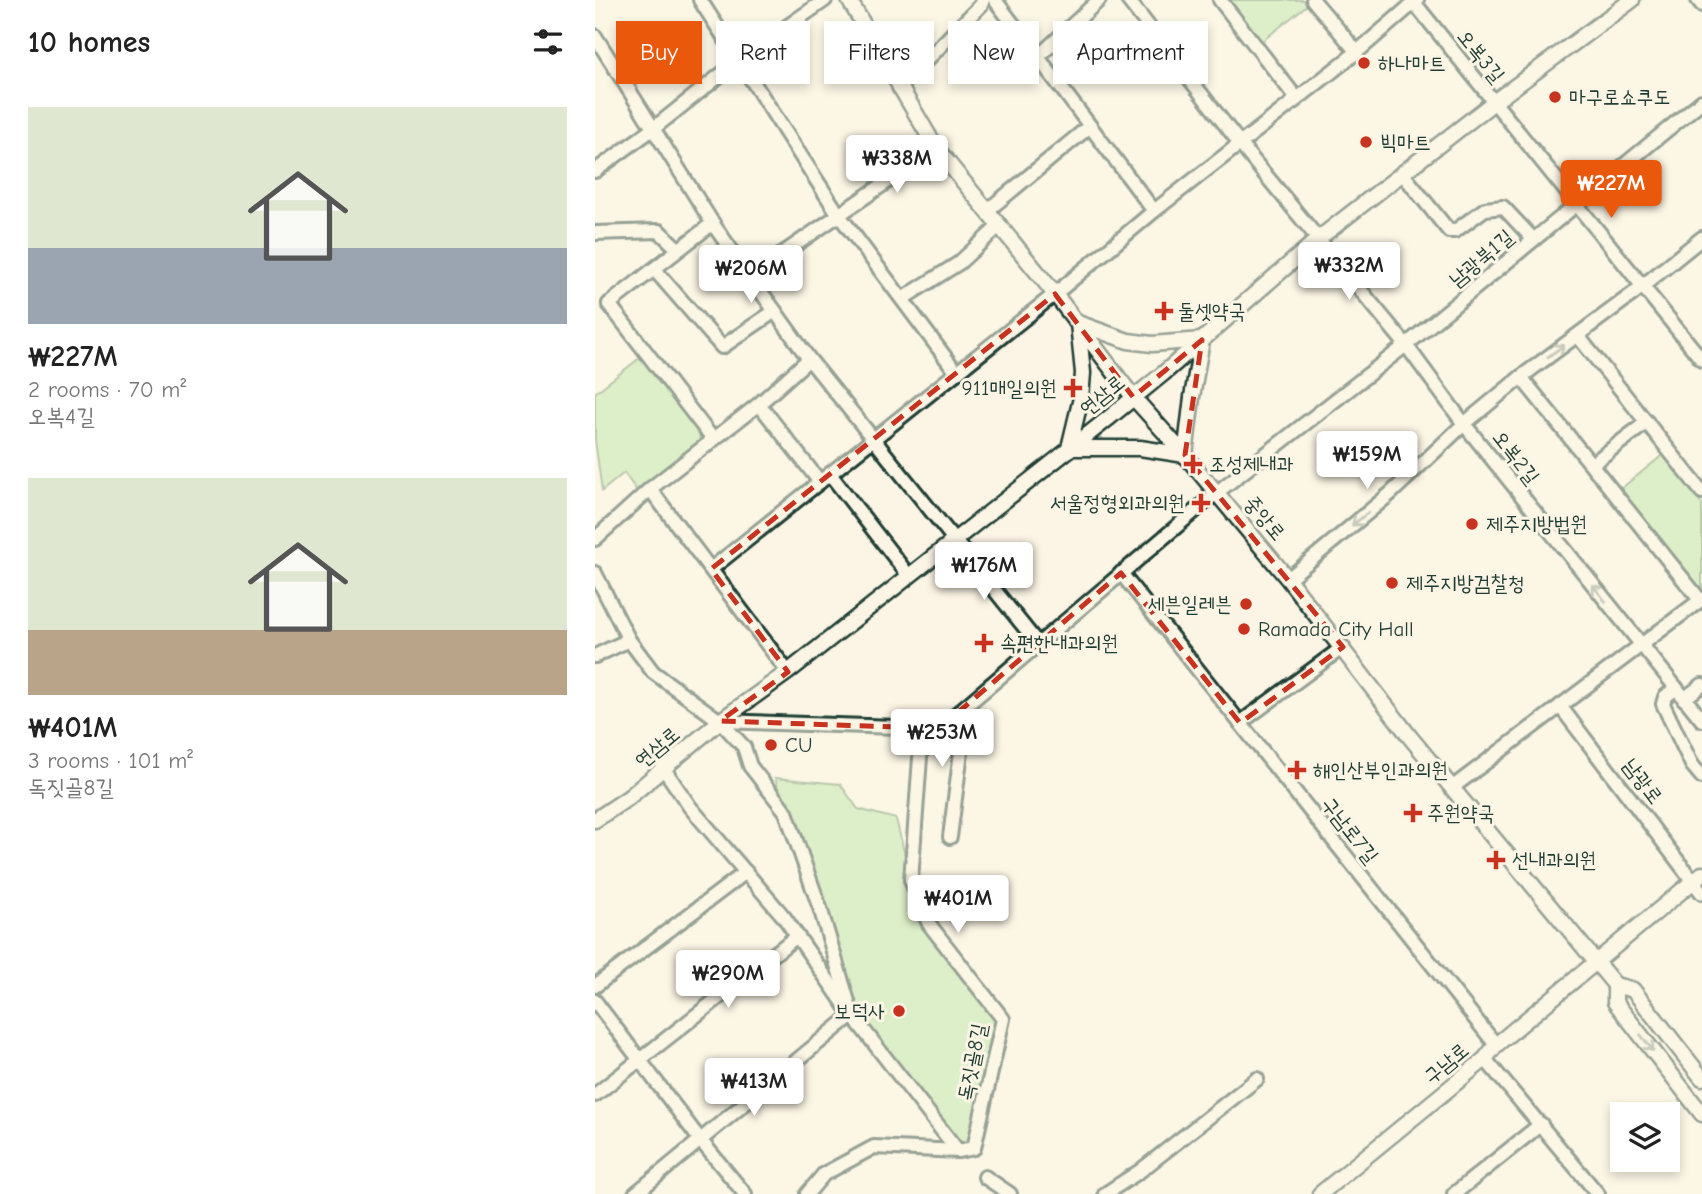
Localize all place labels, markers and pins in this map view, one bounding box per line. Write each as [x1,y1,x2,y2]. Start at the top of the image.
place label: 하나마트 [1378,51,1446,75]
marker: 하나마트 [1356,55,1372,71]
place label: 마구로쇼쿠도 [1569,85,1670,109]
marker: 마구로쇼쿠도 [1547,89,1563,105]
place label: 빅마트 [1380,130,1431,154]
marker: 빅마트 [1358,134,1374,150]
pin: ₩338M [848,136,946,195]
pin: ₩227M [1562,160,1660,220]
pin: ₩332M [1300,243,1398,302]
pin: ₩206M [702,246,800,305]
place label: 둘셋약국 [1178,299,1246,323]
marker: 둘셋약국 [1156,303,1172,319]
place label: 911매일의원 [962,376,1057,400]
marker: 911매일의원 [1063,378,1083,398]
pin: ₩159M [1318,432,1416,491]
place label: 조성제내과 [1209,452,1294,476]
marker: 조성제내과 [1183,454,1203,474]
place label: 서울정형외과의원 [1050,491,1185,515]
marker: 서울정형외과의원 [1191,493,1211,513]
place label: 제주지방법원 [1486,512,1587,536]
marker: 제주지방법원 [1464,516,1480,532]
pin: ₩176M [935,542,1033,602]
place label: 제주지방검찰청 [1406,571,1524,595]
marker: 제주지방검찰청 [1384,575,1400,591]
place label: 세븐일레븐 [1148,592,1232,616]
marker: 세븐일레븐 [1238,596,1254,612]
place label: Ramada City Hall [1258,617,1414,641]
marker: Ramada City Hall [1236,621,1252,637]
place label: 속편한내과의원 [1000,631,1118,655]
marker: 속편한내과의원 [974,633,994,653]
pin: ₩253M [893,710,991,769]
place label: CU [785,733,812,757]
marker: CU [763,737,779,753]
place label: 해인산부인과의원 [1313,758,1448,782]
marker: 해인산부인과의원 [1287,760,1307,780]
place label: 주원약국 [1427,801,1495,825]
marker: 주원약국 [1405,805,1421,821]
place label: 선내과의원 [1512,848,1597,872]
marker: 선내과의원 [1486,850,1506,870]
pin: ₩401M [909,876,1007,935]
pin: ₩290M [679,950,777,1010]
place label: 보덕사 [834,999,885,1023]
marker: 보덕사 [891,1003,907,1019]
pin: ₩413M [705,1058,803,1118]

